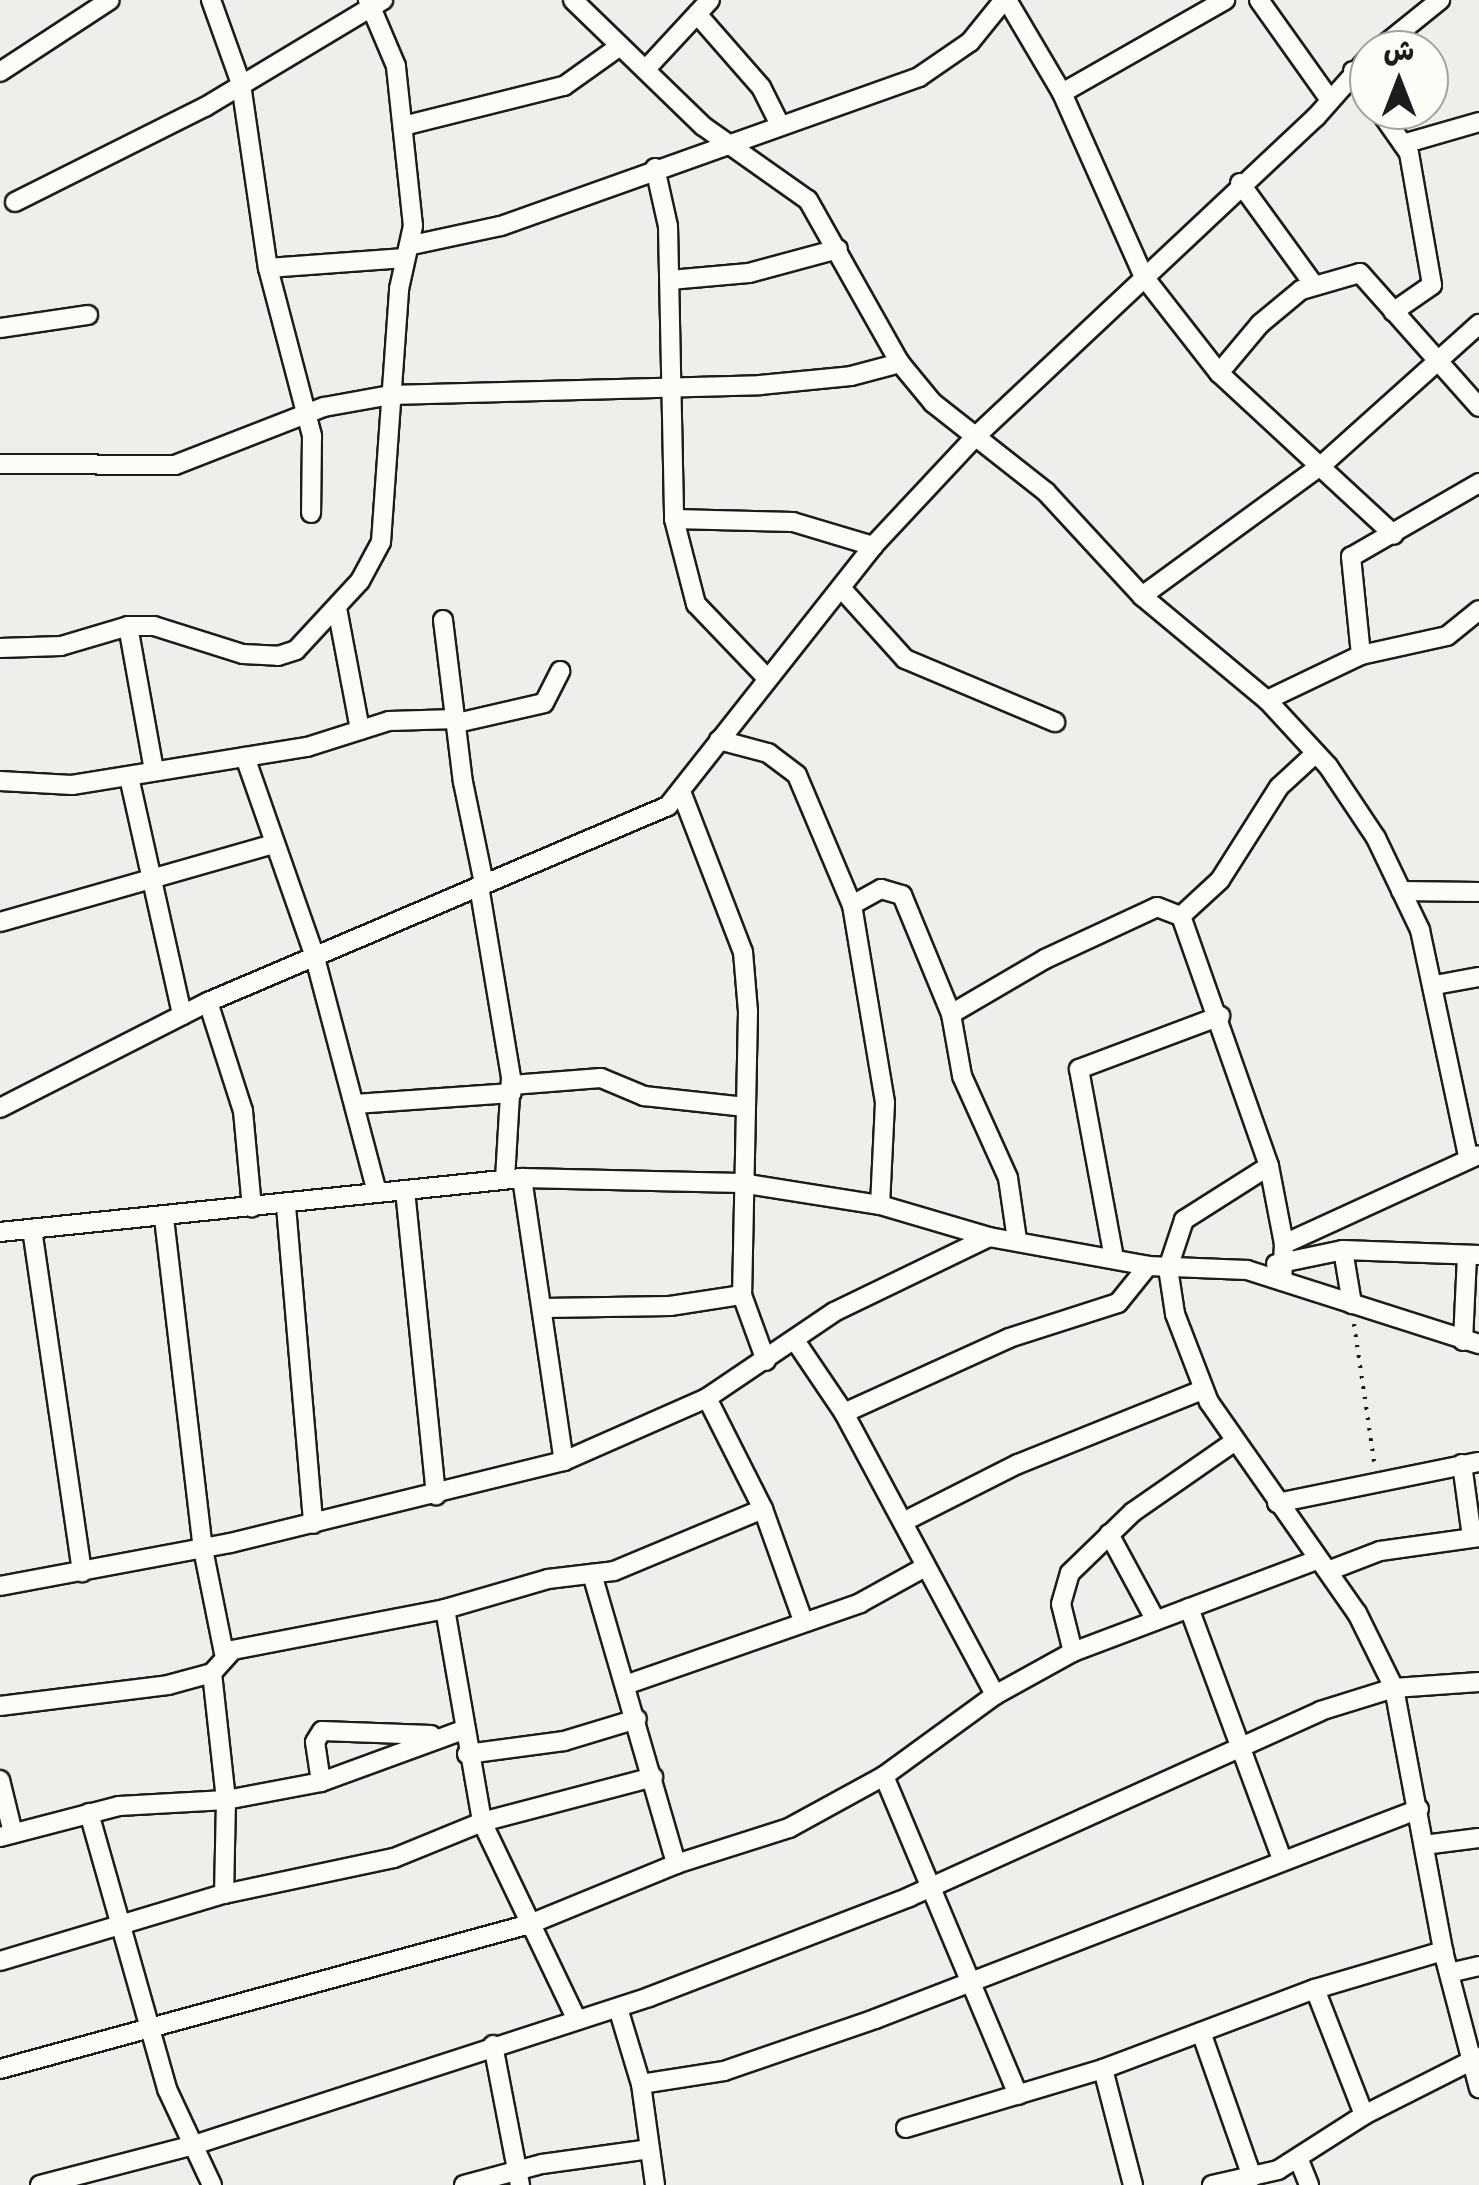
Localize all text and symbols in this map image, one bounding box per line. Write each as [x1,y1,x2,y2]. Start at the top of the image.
north arrow [1349,30,1449,130]
text: ش [1384,35,1414,68]

